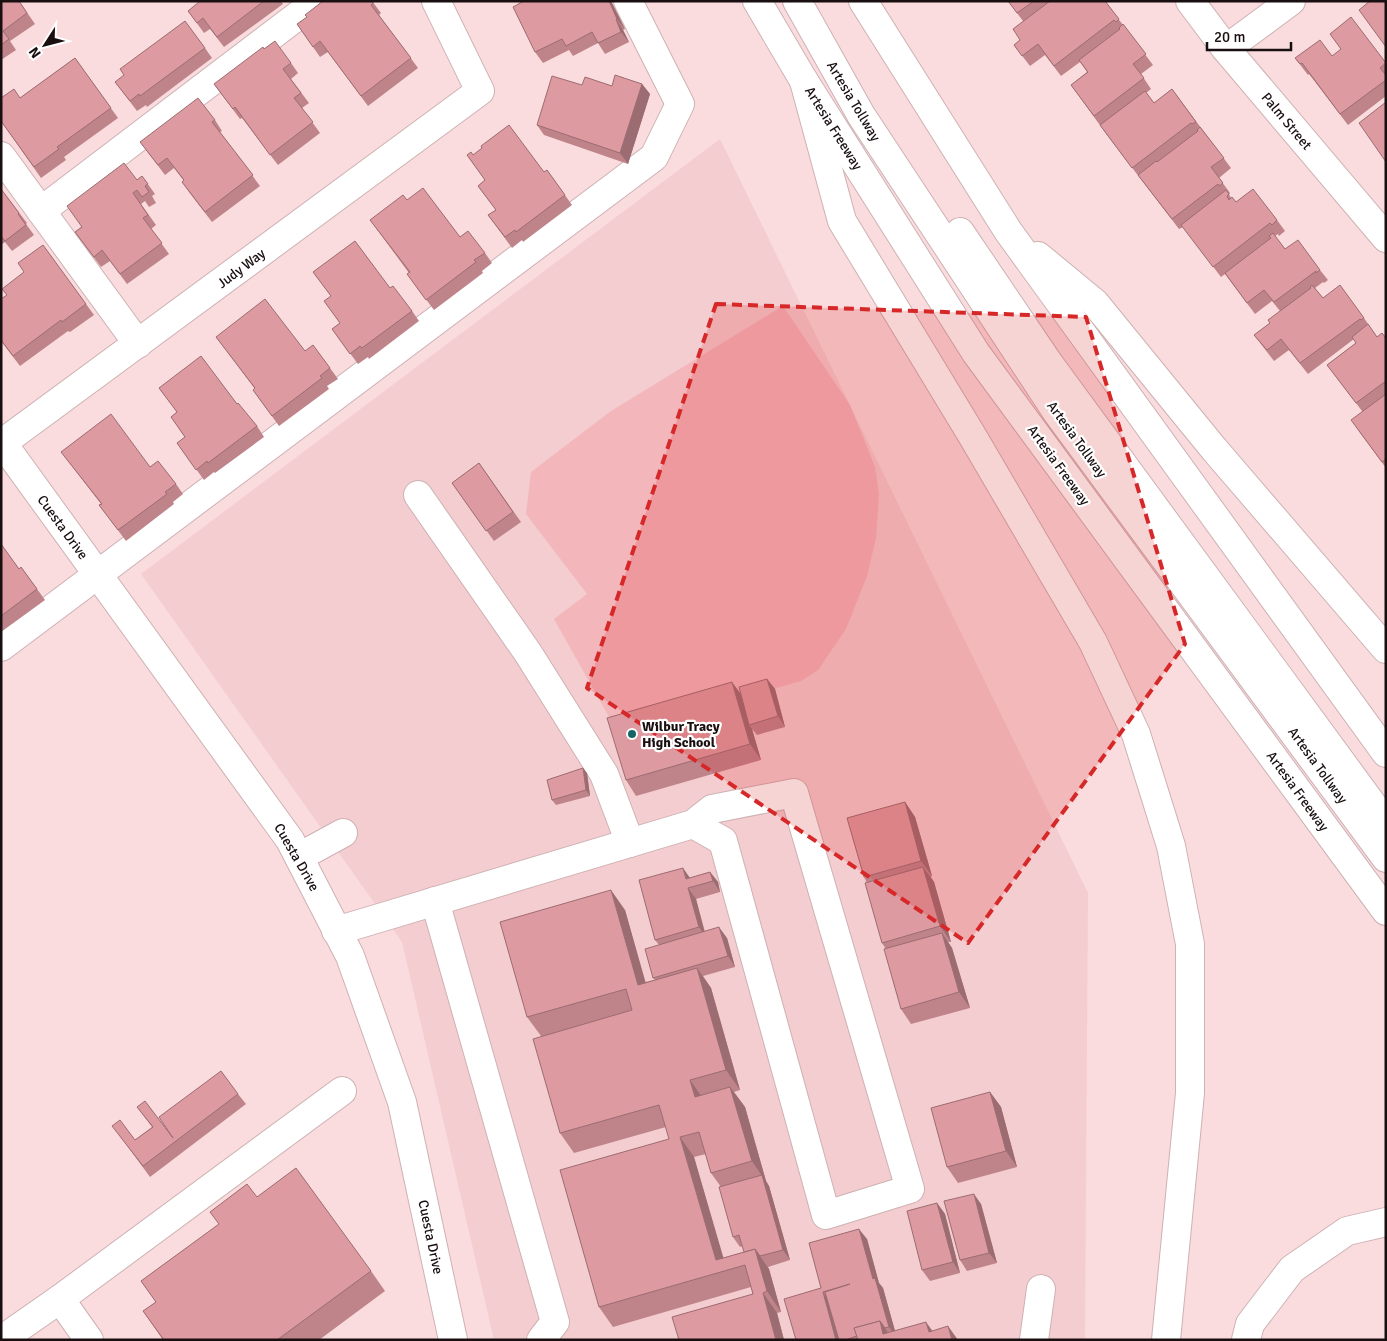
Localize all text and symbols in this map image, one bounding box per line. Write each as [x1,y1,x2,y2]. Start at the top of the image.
north arrow [20,20,70,70]
scale bar [1207,20,1291,52]
text: 20 m [1214,28,1245,46]
text: N [25,43,45,61]
street label: Artesia Tollway [823,58,884,145]
street label: Artesia Freeway [801,83,866,173]
street label: Palm Street [1258,89,1316,154]
street label: Judy Way [214,245,269,292]
street label: Artesia Tollway [1043,398,1110,481]
street label: Artesia Freeway [1024,422,1094,509]
street label: Cuesta Drive [34,492,92,563]
place label: Wilbur Tracy High School [642,718,720,751]
street label: Artesia Tollway [1284,724,1351,807]
marker: Wilbur Tracy High School [626,728,638,740]
street label: Artesia Freeway [1263,748,1333,835]
street label: Cuesta Drive [270,820,323,894]
street label: Cuesta Drive [414,1198,447,1276]

